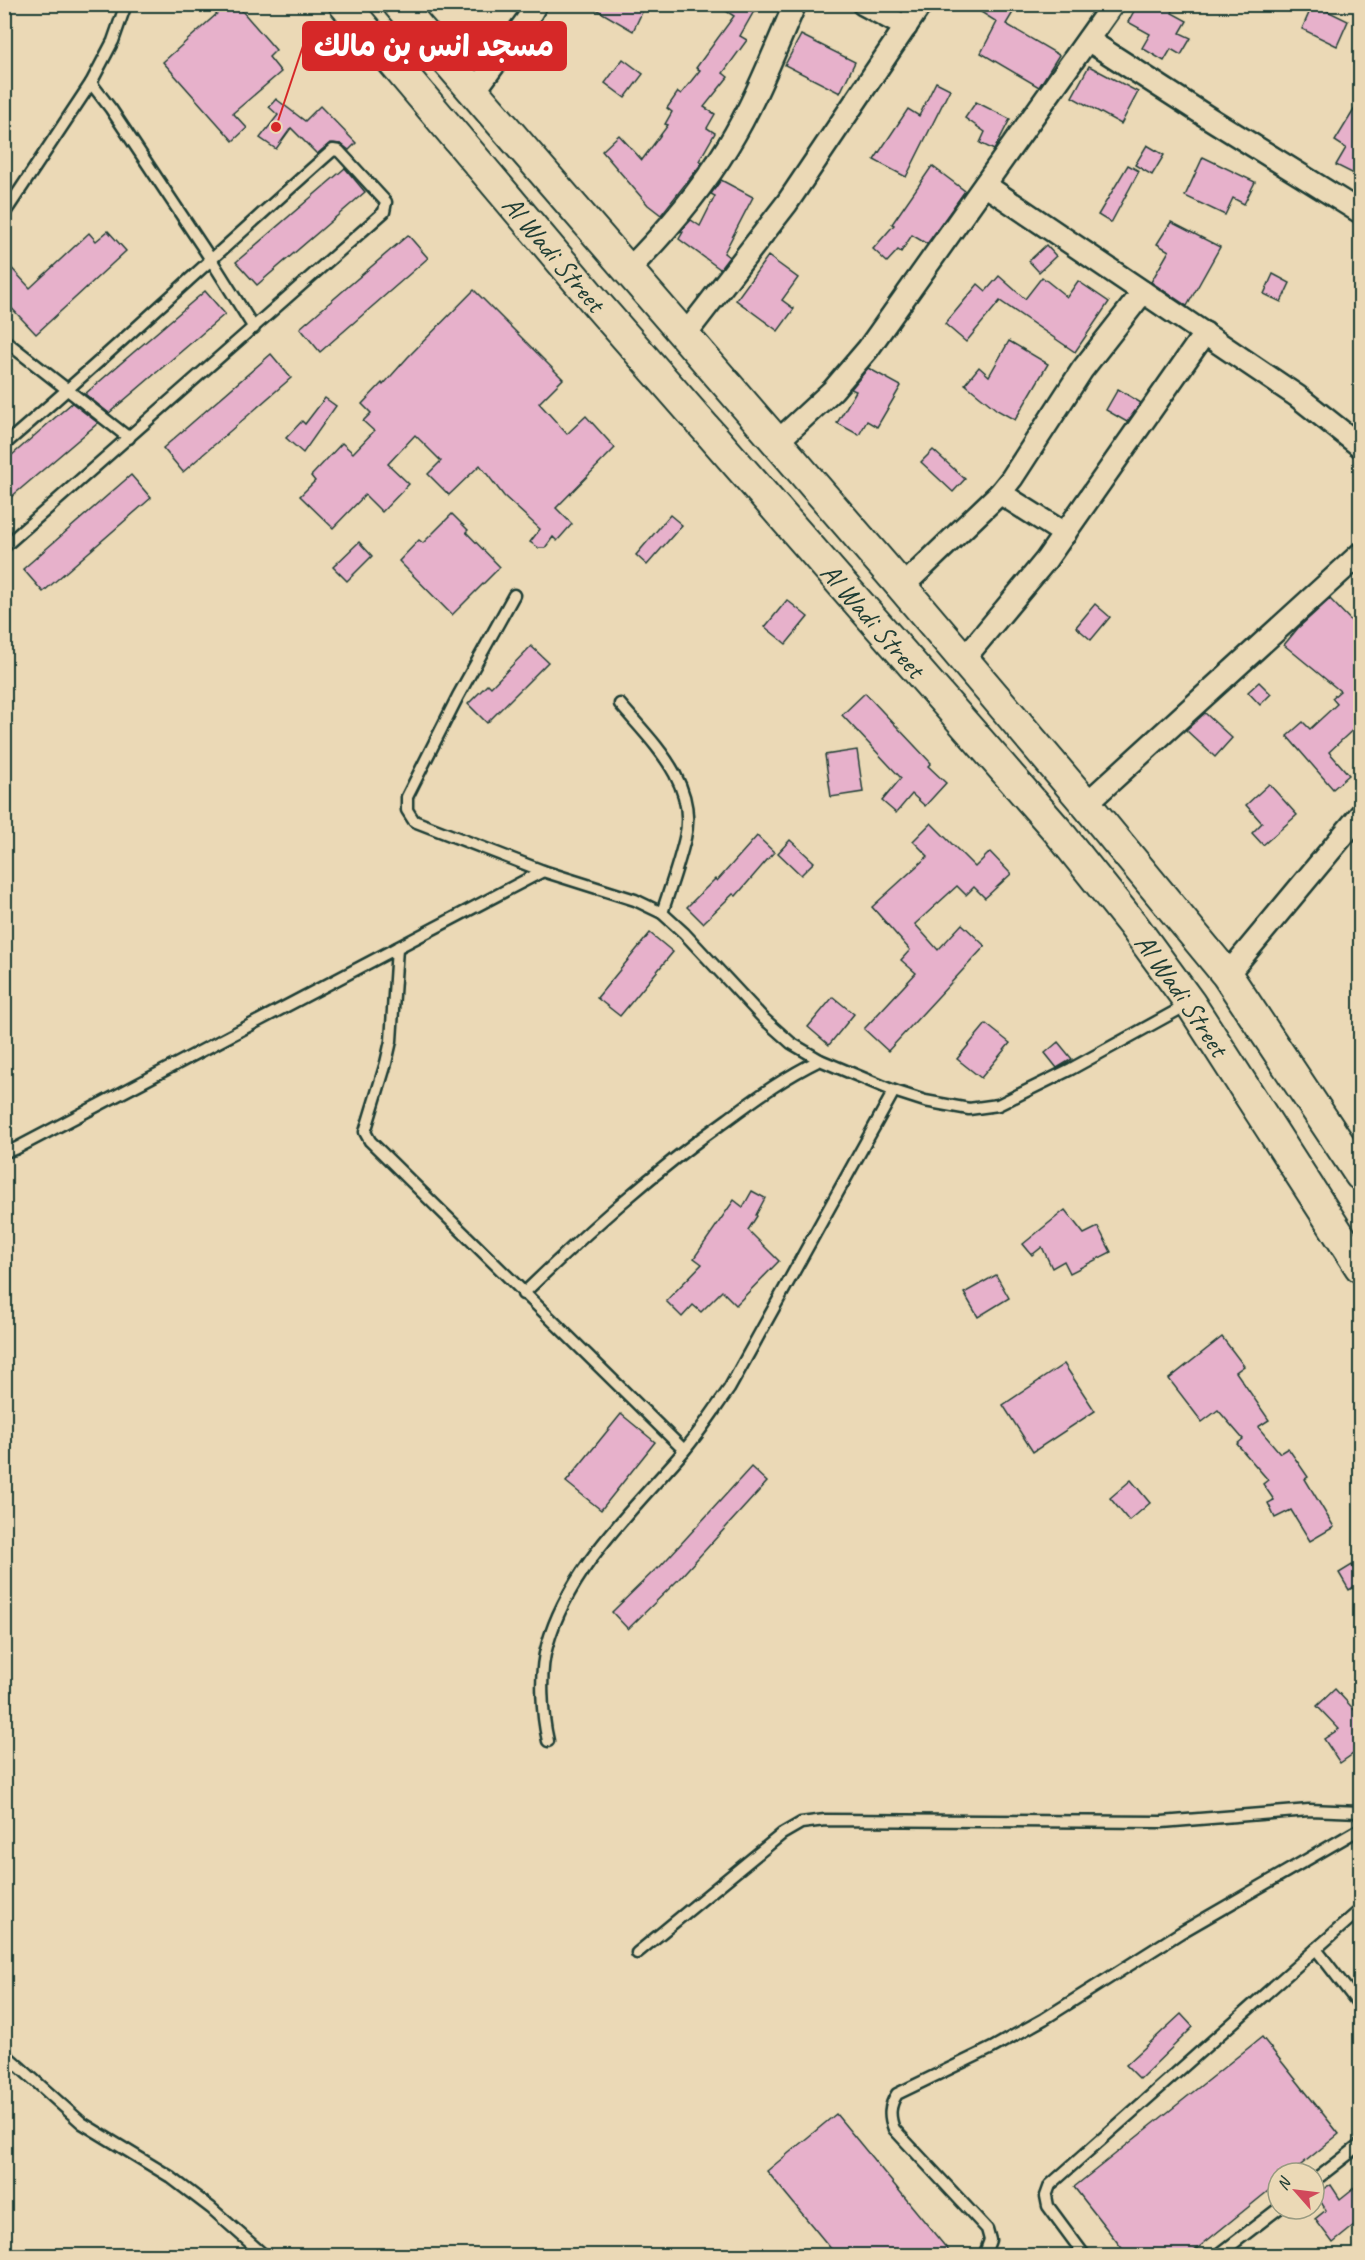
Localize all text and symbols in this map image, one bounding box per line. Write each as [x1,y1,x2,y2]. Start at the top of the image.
callout: مسجد انس بن مالك [303,22,566,70]
text: مسجد انس بن مالك [314,27,554,65]
street label: Al Wadi Street [495,188,615,321]
street label: Al Wadi Street [813,555,934,687]
street label: Al Wadi Street [1127,927,1238,1065]
north arrow [1266,2161,1326,2221]
text: N [1272,2173,1296,2193]

